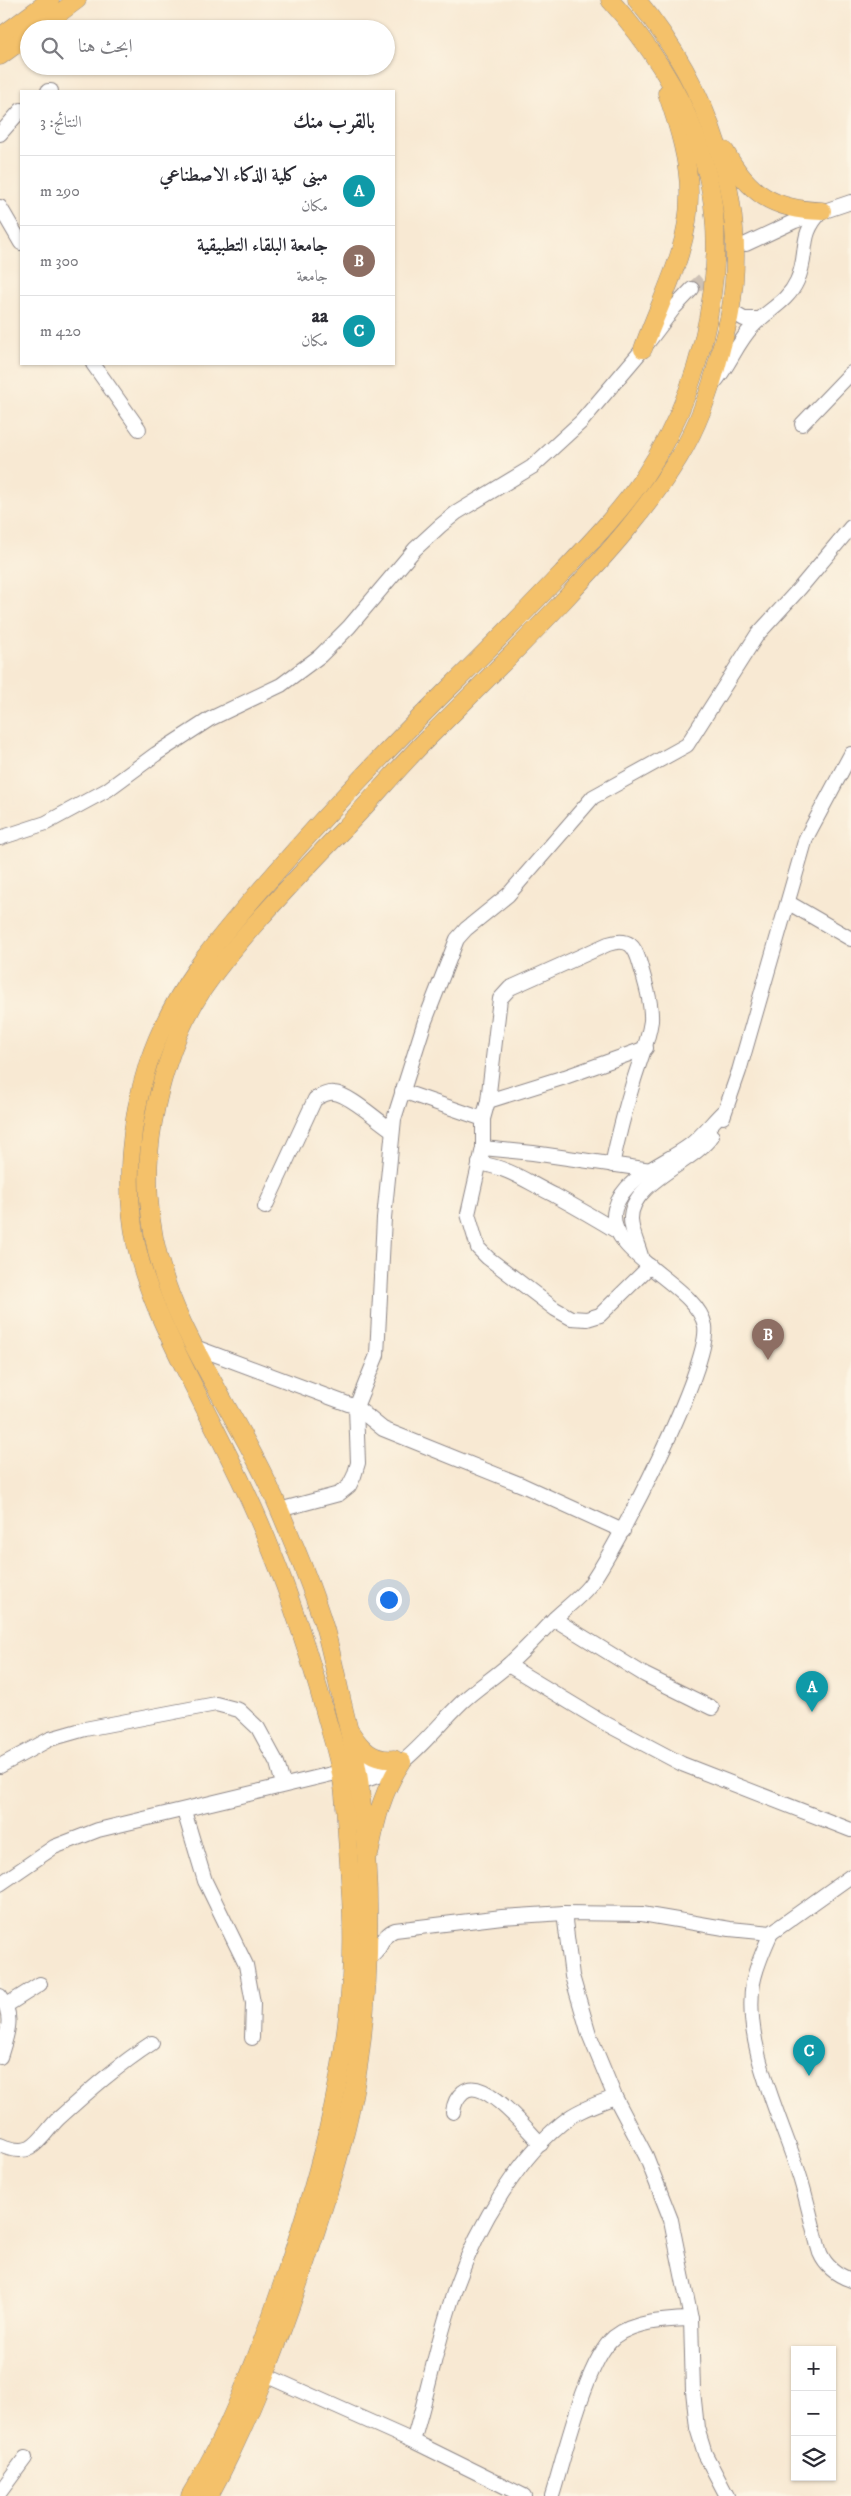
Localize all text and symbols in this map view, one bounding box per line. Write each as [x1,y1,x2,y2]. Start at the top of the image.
search box [20,20,395,75]
icon: search [38,34,66,62]
text: ابحث هنا [78,35,133,58]
text: بالقرب منك [293,109,375,135]
text: النتائج: 3 [40,112,82,132]
text: مبنى كلية الذكاء الاصطناعي [160,164,328,187]
text: 290 m [40,181,80,201]
text: A [354,181,364,201]
text: مكان [301,196,328,216]
text: جامعة البلقاء التطبيقية [197,234,328,257]
text: 300 m [40,251,79,271]
text: B [354,251,364,271]
text: جامعة [296,266,328,286]
text: aa [312,305,328,328]
text: 420 m [40,321,81,341]
text: C [354,321,364,341]
text: مكان [301,331,328,351]
pin: B [752,1319,784,1360]
your location [376,1587,402,1613]
pin: A [796,1671,828,1712]
pin: C [793,2035,825,2076]
map controls [791,2346,836,2481]
button: + [791,2346,836,2391]
button: − [791,2391,836,2436]
button: layers [791,2436,836,2481]

